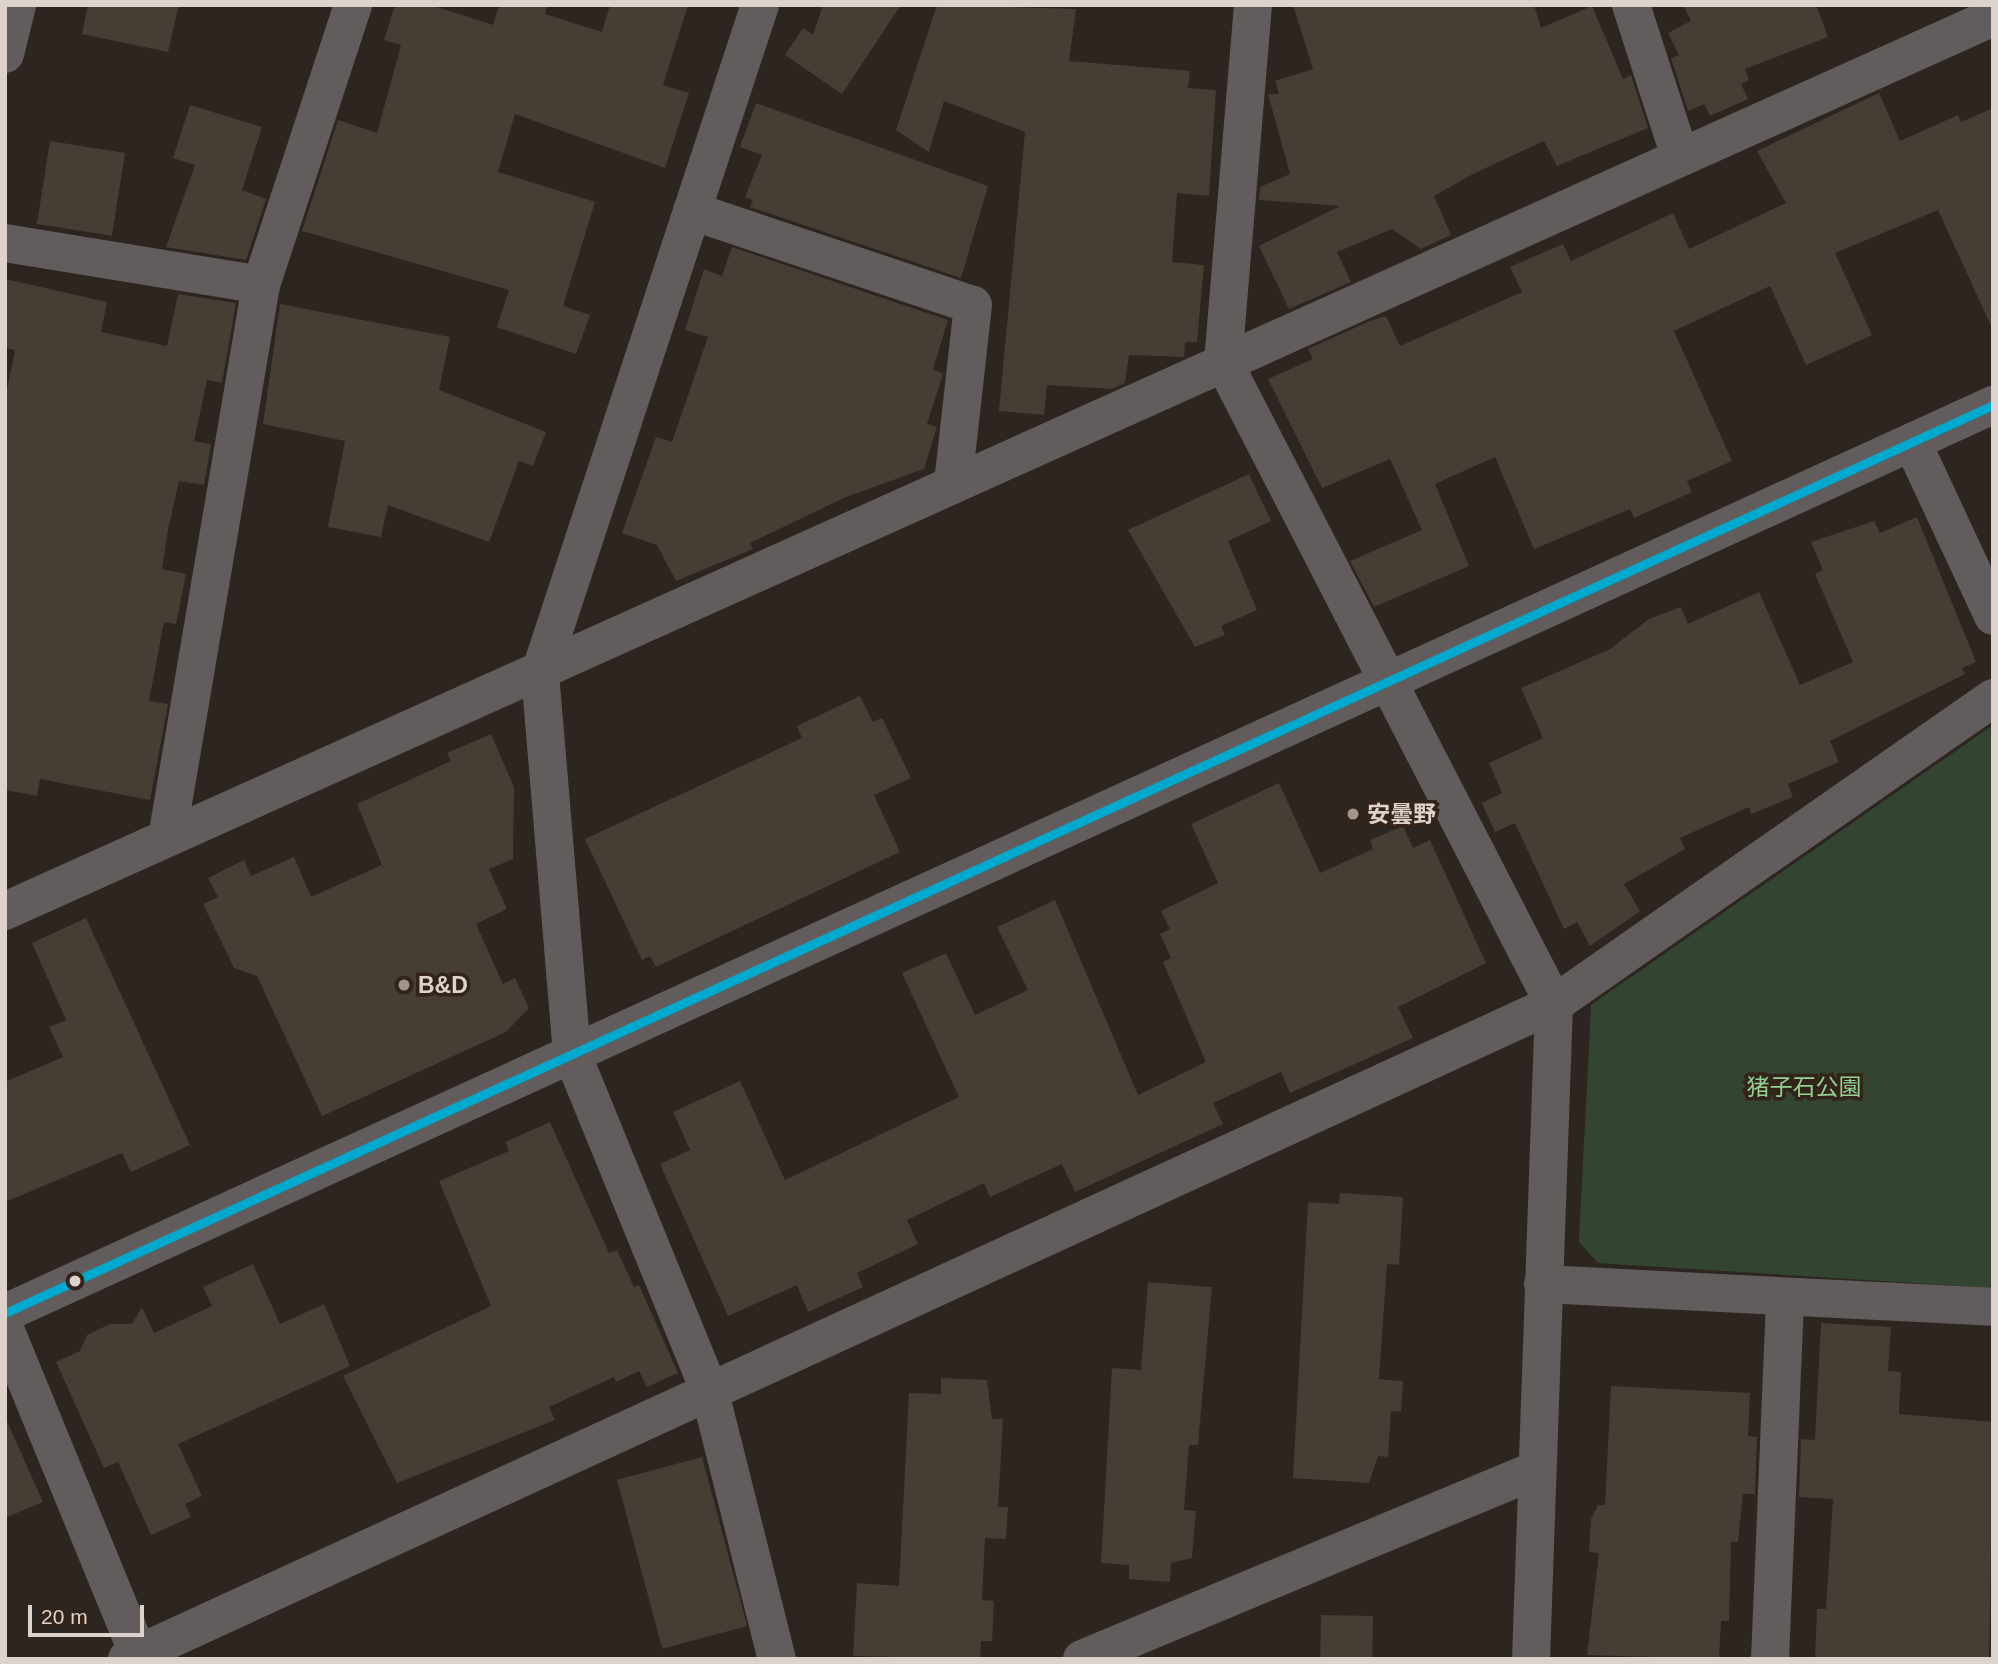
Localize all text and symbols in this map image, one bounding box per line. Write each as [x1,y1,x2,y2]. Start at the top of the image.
place label: 安曇野 [1367,800,1436,828]
marker: 安曇野 [1345,806,1361,822]
place label: B&D [418,971,468,999]
marker: B&D [396,977,412,993]
park label: 猪子石公園 [1747,1073,1861,1101]
unlabelled marker [68,1274,82,1288]
scale bar [32,1590,147,1634]
text: 20 m [41,1605,88,1628]

